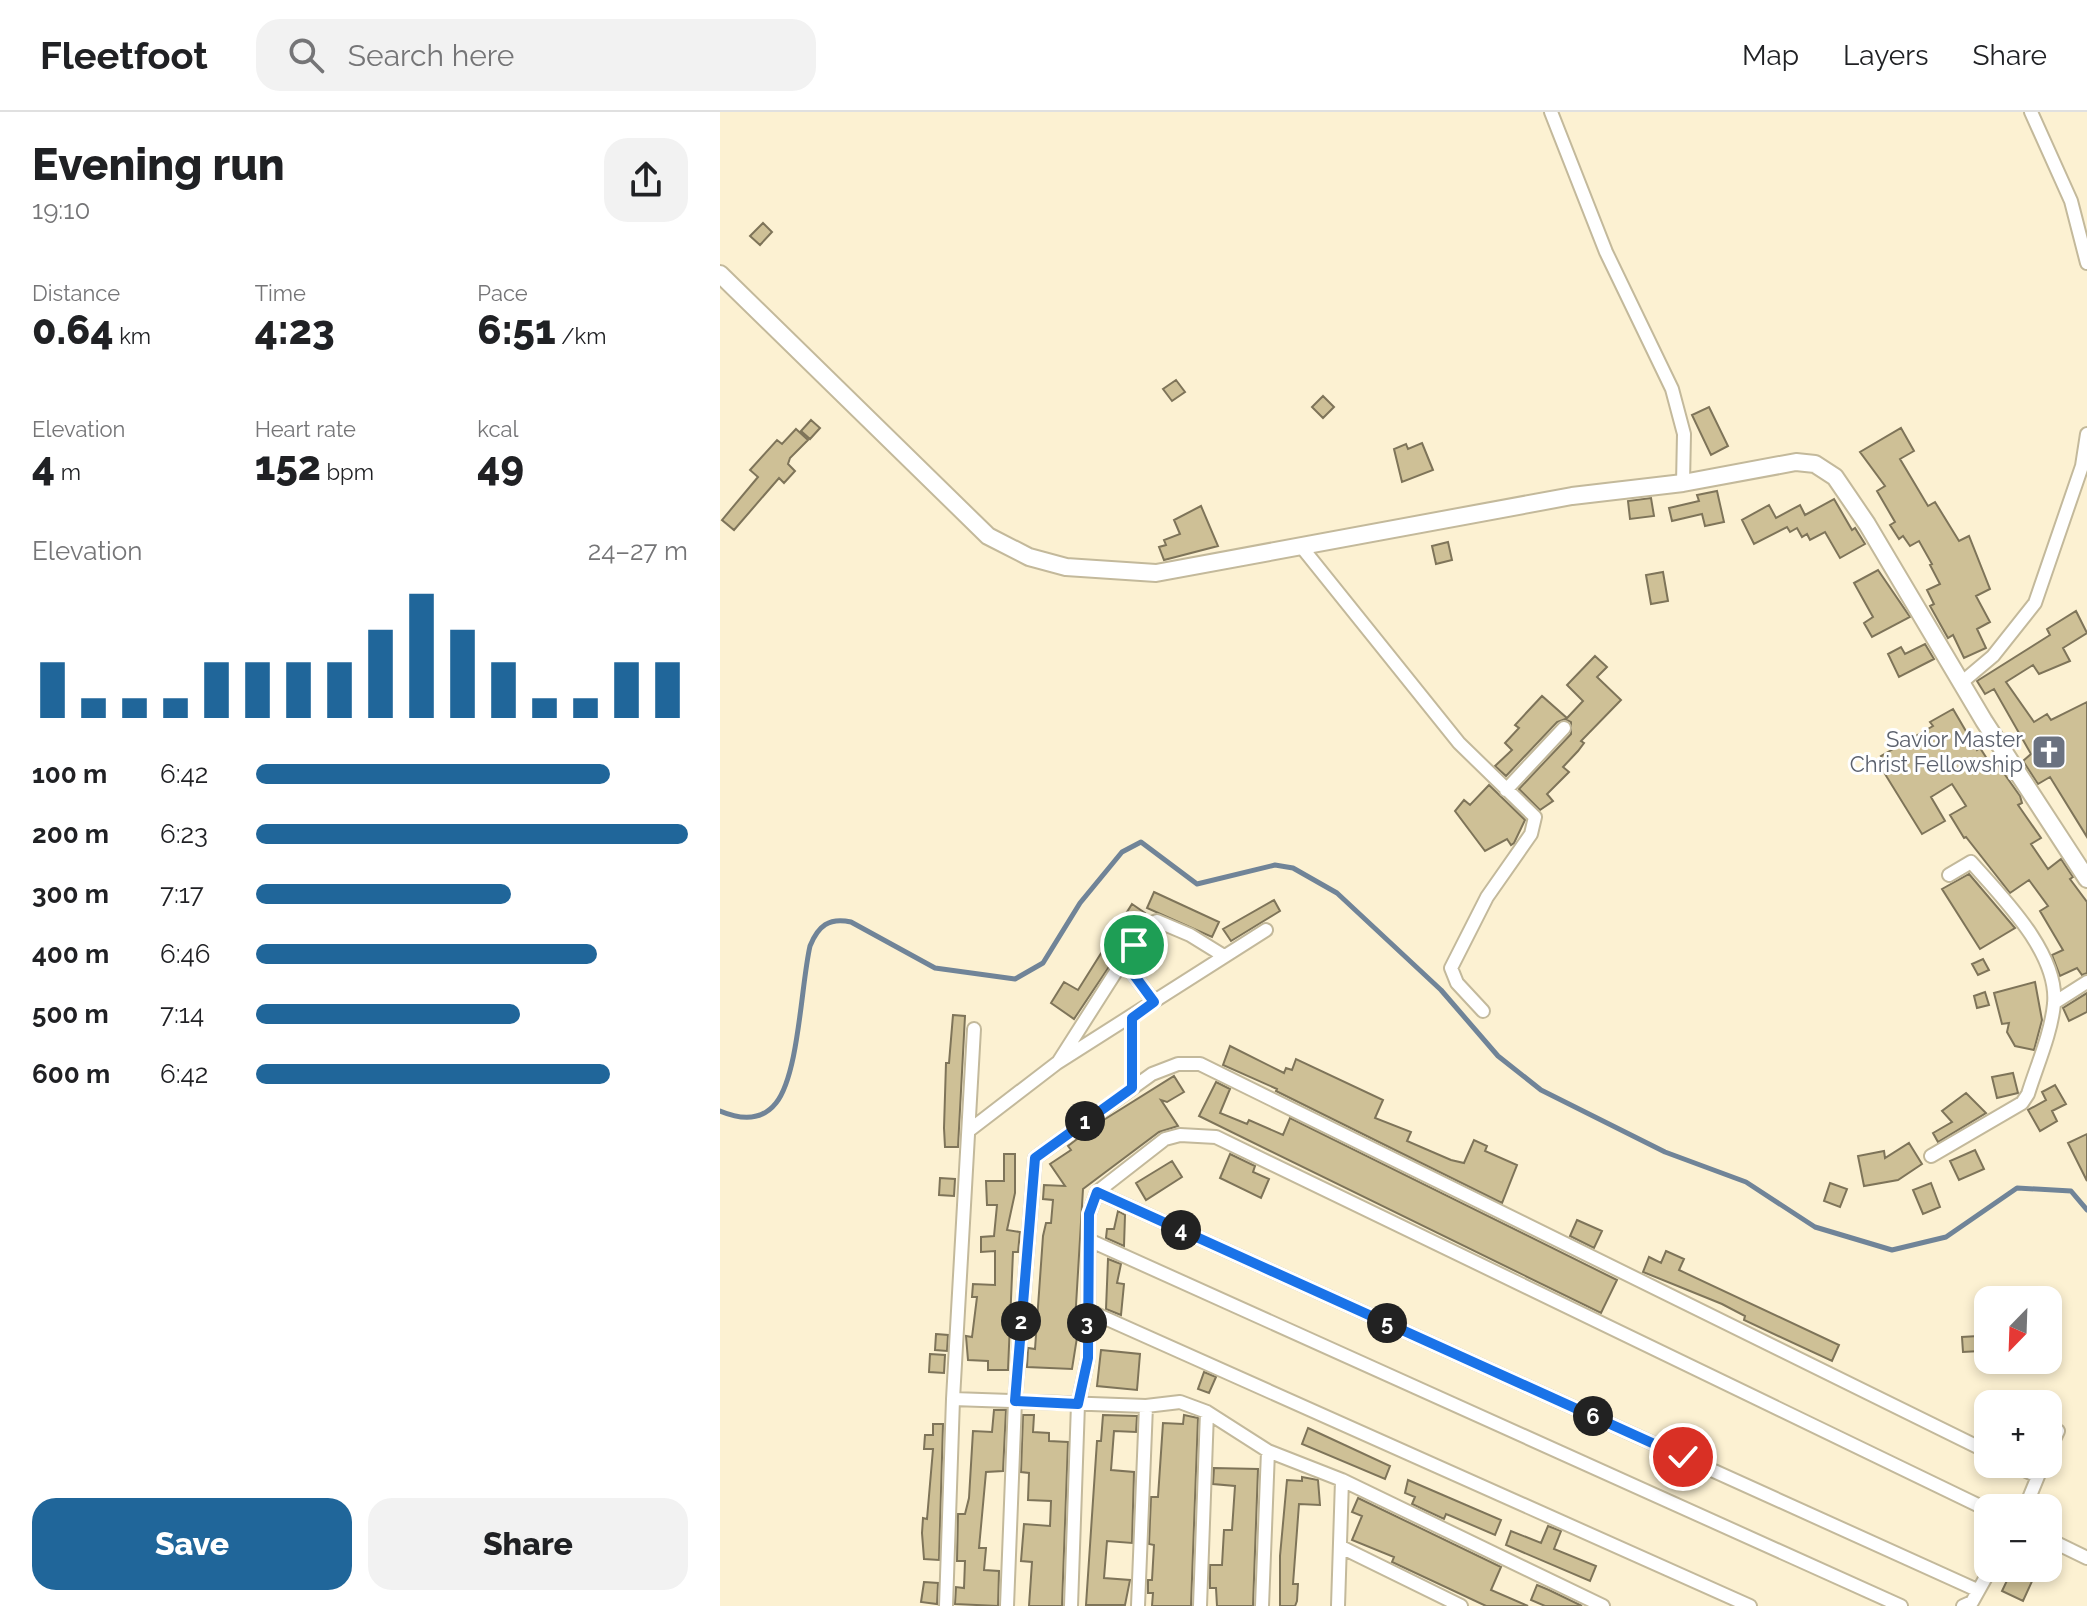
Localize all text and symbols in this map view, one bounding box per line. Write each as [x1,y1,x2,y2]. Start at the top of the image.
search box [256,19,816,91]
text: Fleetfoot [40,33,208,78]
icon: search [284,33,328,77]
text: Search here [348,38,514,73]
text: Map [1742,39,1799,72]
text: Layers [1843,39,1929,72]
text: Share [1973,39,2047,72]
button: share [604,138,688,222]
text: Evening run [32,139,285,190]
text: 19:10 [32,195,90,225]
text: Distance [32,280,120,306]
text: Time [255,280,306,306]
text: Pace [477,280,528,306]
text: 0.64 [32,306,114,353]
text: 4:23 [255,306,335,353]
text: 6:51 [477,306,556,353]
text: km [114,323,151,349]
text: /km [556,323,606,349]
text: Elevation [32,416,125,442]
text: Heart rate [255,416,356,442]
text: kcal [477,416,518,442]
text: 4 [32,442,55,489]
text: 152 [255,442,321,489]
text: 49 [477,442,524,489]
text: m [55,459,81,485]
text: bpm [321,459,374,485]
text: Elevation [32,536,142,566]
text: 24–27 m [588,536,688,566]
place label: Savior Master Christ Fellowship [1850,726,2023,777]
church icon: Savior Master Christ Fellowship [2030,733,2068,771]
text: 100 m [32,759,107,789]
text: 6:42 [160,759,208,789]
text: 200 m [32,819,109,849]
text: 6:23 [160,819,208,849]
text: 300 m [32,879,109,909]
text: 7:17 [160,879,204,909]
pin [1100,911,1168,979]
icon: arrive [1112,923,1156,967]
text: 400 m [32,939,109,969]
text: 6:46 [160,939,210,969]
text: 500 m [32,999,109,1029]
text: 7:14 [160,999,204,1029]
text: 600 m [32,1059,110,1089]
text: 6:42 [160,1059,208,1089]
pin: 1 [1065,1101,1105,1141]
text: 1 [1080,1108,1090,1134]
pin: 4 [1161,1210,1201,1250]
text: 4 [1175,1217,1187,1243]
north arrow [1974,1286,2062,1374]
map controls [1974,1286,2062,1582]
pin: 2 [1001,1301,1041,1341]
pin: 3 [1067,1303,1107,1343]
pin: 5 [1367,1303,1407,1343]
text: 2 [1015,1308,1027,1334]
text: 3 [1081,1310,1093,1336]
text: 5 [1381,1310,1393,1336]
button: + [1974,1390,2062,1478]
pin: 6 [1573,1396,1613,1436]
text: 6 [1586,1403,1600,1429]
pin [1649,1423,1717,1491]
icon: check [1661,1435,1705,1479]
button: − [1974,1494,2062,1582]
button: Save [32,1498,352,1590]
button: Share [368,1498,688,1590]

